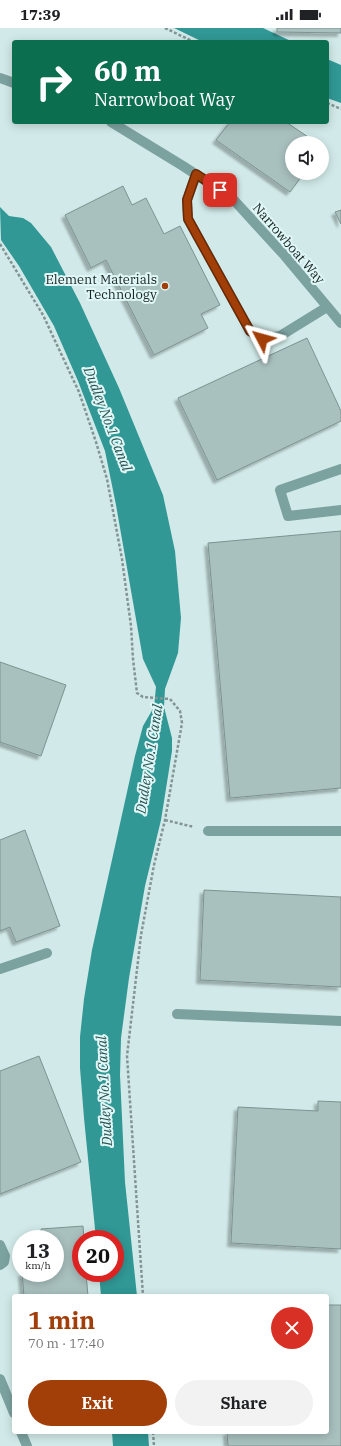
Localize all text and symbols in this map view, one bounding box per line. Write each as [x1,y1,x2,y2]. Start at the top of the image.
text: 17:39 [20,5,61,24]
text: 60 m [94,52,161,89]
icon: right [28,56,80,108]
text: Narrowboat Way [94,88,235,111]
map controls [285,136,329,180]
button: sound [285,136,329,180]
pin [203,173,237,207]
icon: arrive [209,179,231,201]
street label: Narrowboat Way [249,199,328,287]
place label: Element Materials Technology [45,271,157,303]
marker: Element Materials Technology [160,281,170,291]
position arrow [241,318,283,360]
water label: Dudley No.1 Canal [79,363,137,475]
water label: Dudley No.1 Canal [131,702,167,816]
water label: Dudley No.1 Canal [92,1034,116,1147]
speed limit sign: 20 [72,1230,124,1282]
text: 13 [26,1237,50,1264]
text: km/h [25,1259,51,1272]
text: 1 min [28,1304,95,1336]
button: close [271,1307,313,1349]
text: 70 m · 17:40 [28,1335,104,1352]
button: Exit [28,1380,167,1426]
button: Share [175,1380,313,1426]

